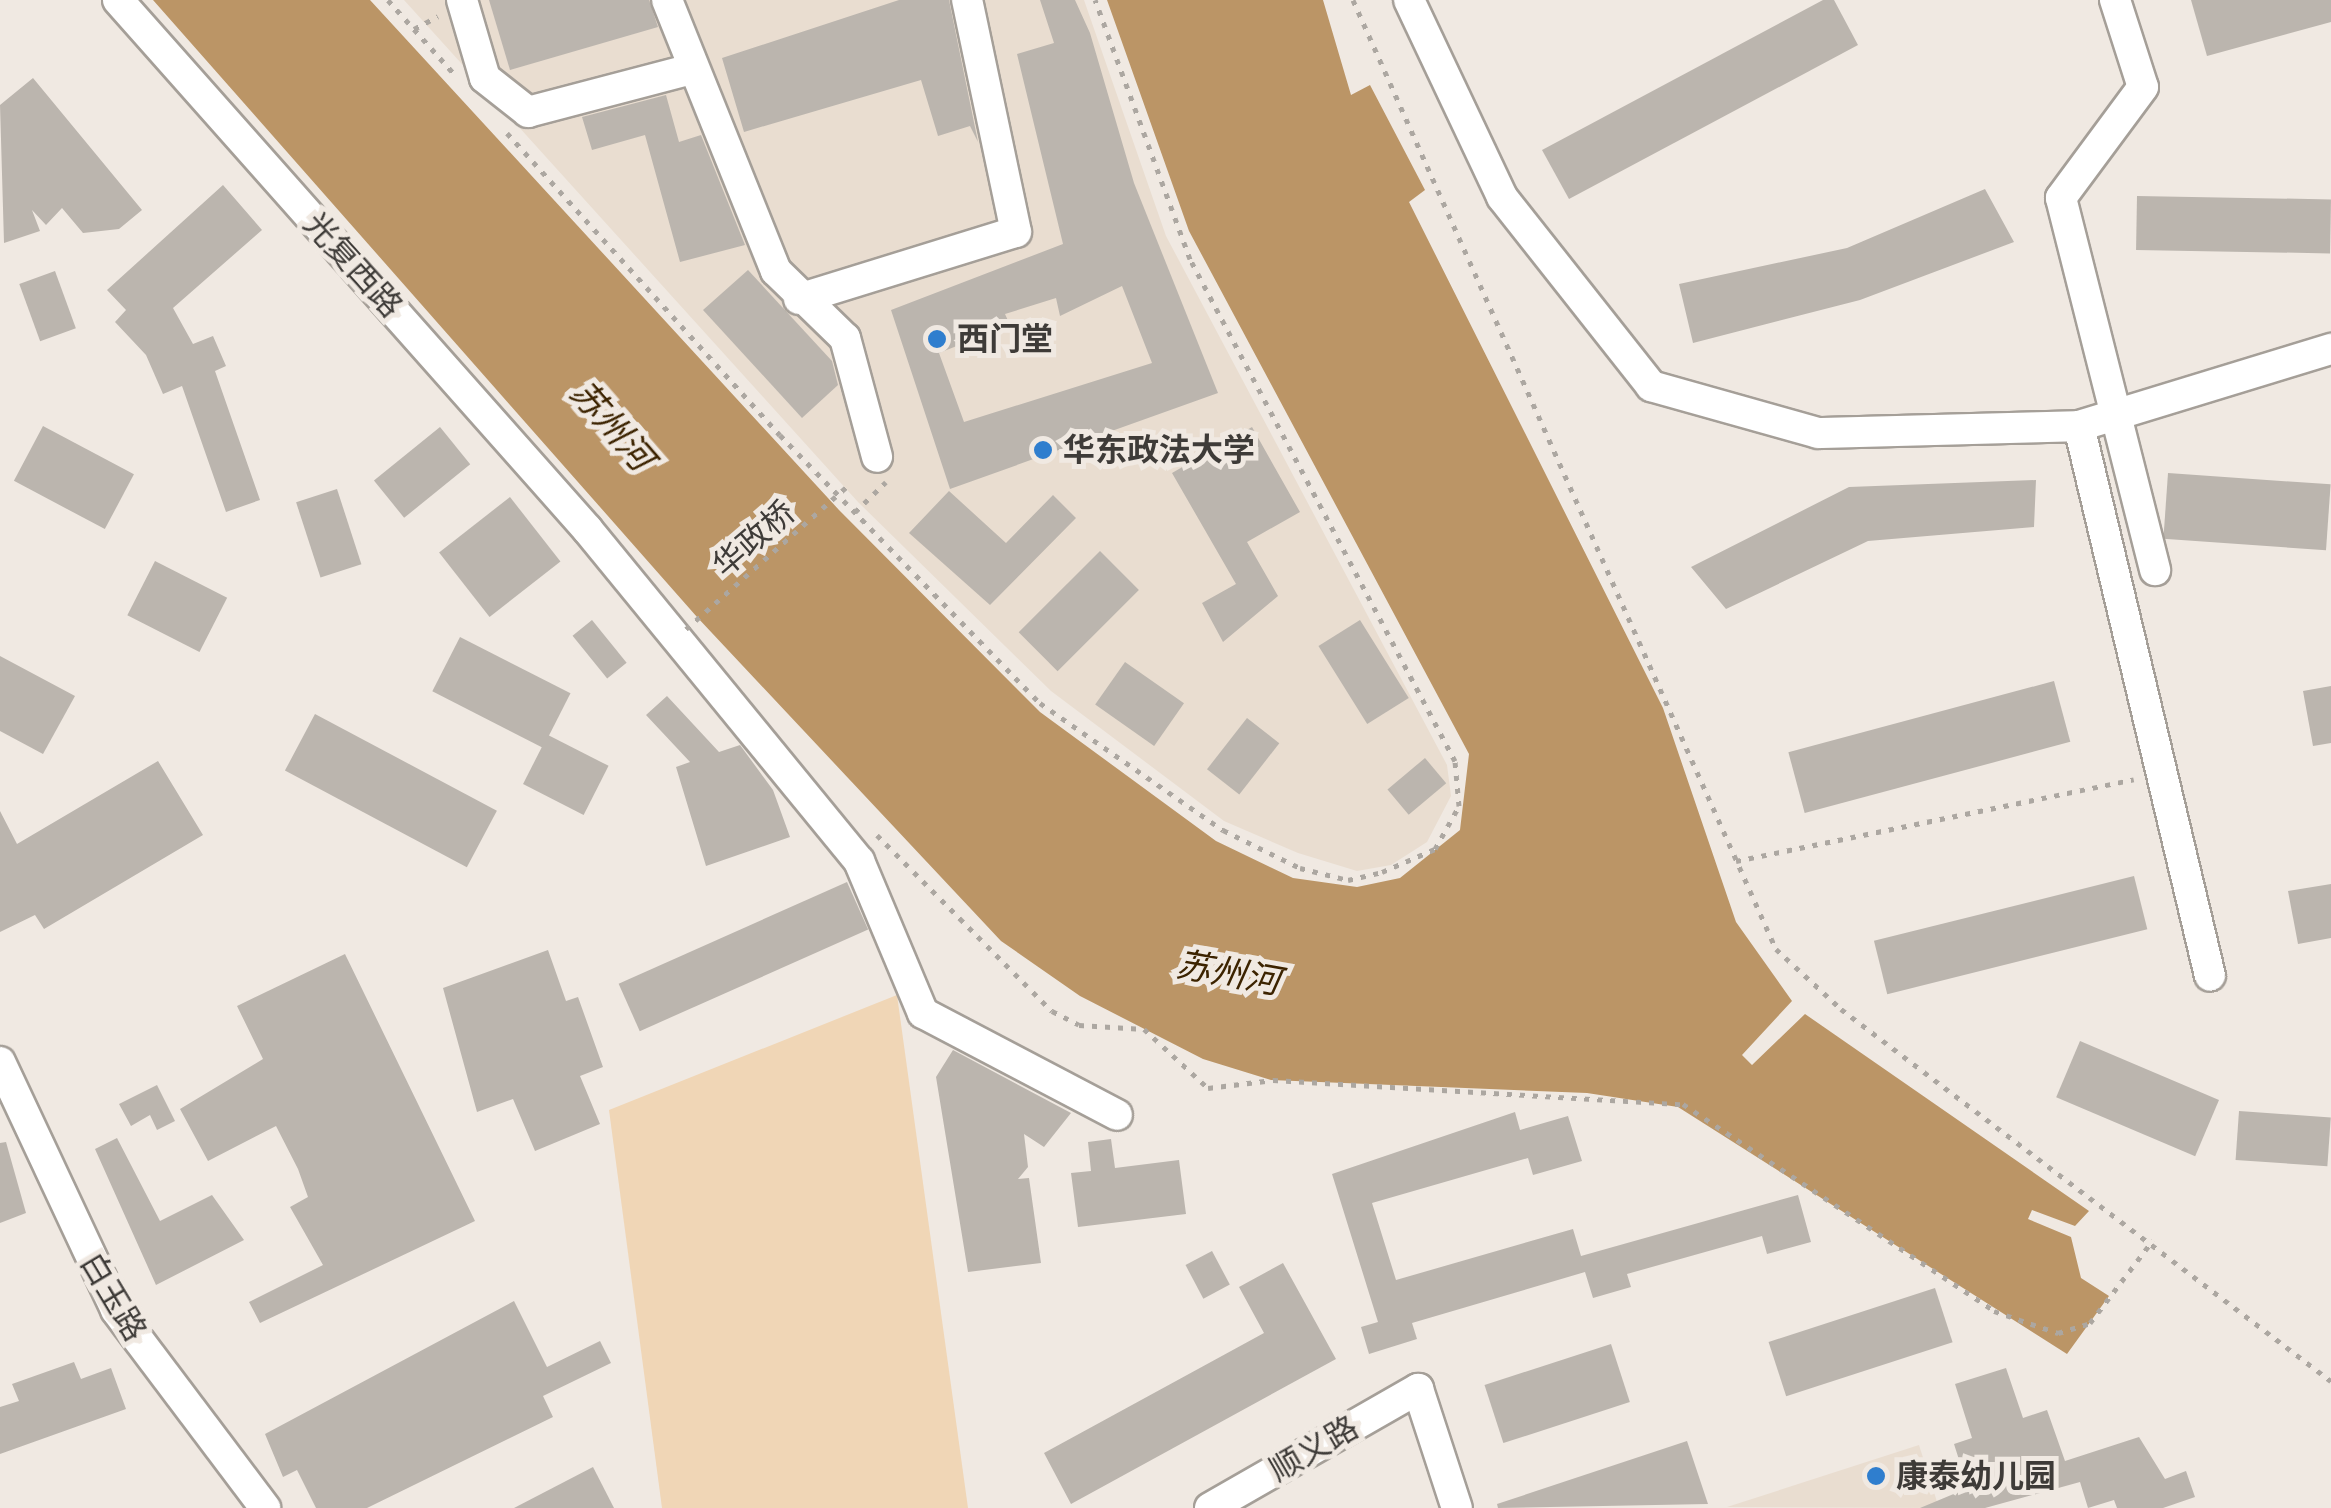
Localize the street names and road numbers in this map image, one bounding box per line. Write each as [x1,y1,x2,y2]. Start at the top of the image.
street label: 光复西路 [296,205,410,325]
street label: 华政桥 [705,493,803,585]
street label: 白玉路 [72,1246,154,1348]
street label: 顺义路 [1263,1408,1365,1490]

